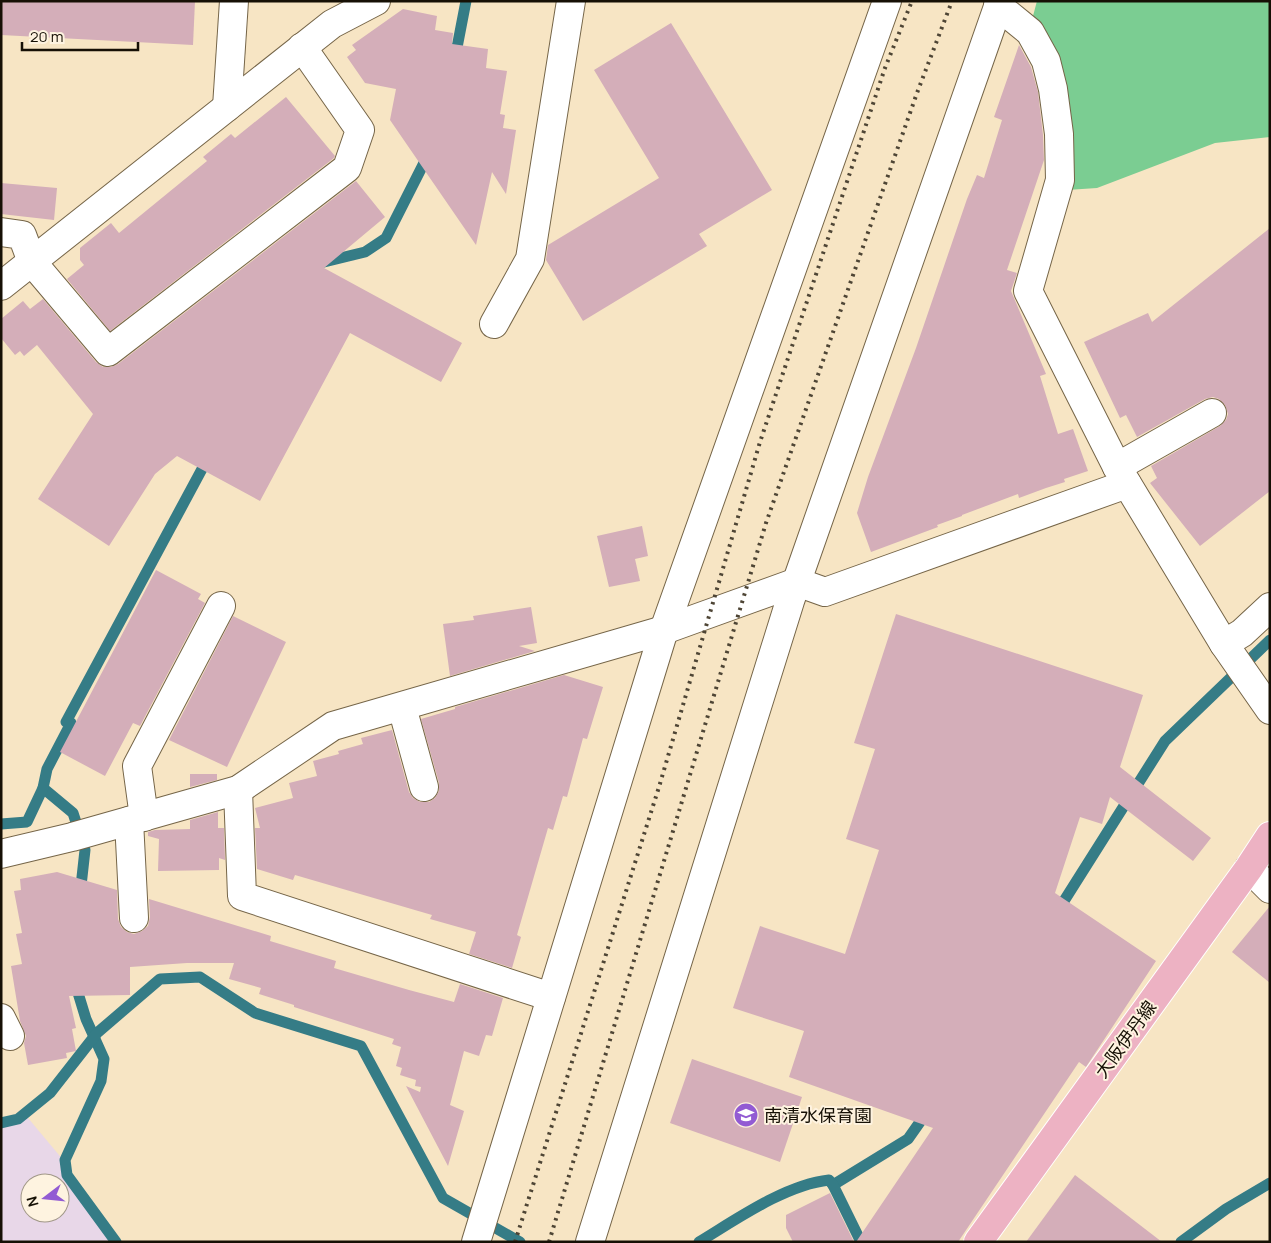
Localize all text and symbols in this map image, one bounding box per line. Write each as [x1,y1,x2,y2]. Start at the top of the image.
scale bar [22,20,139,52]
text: 20 m [30,26,63,47]
street label: 大阪伊丹線 [1089,996,1161,1082]
school or university icon: 南清水保育園 [733,1102,759,1128]
place label: 南清水保育園 [764,1103,872,1127]
north arrow [20,1173,70,1223]
text: N [22,1194,43,1209]

